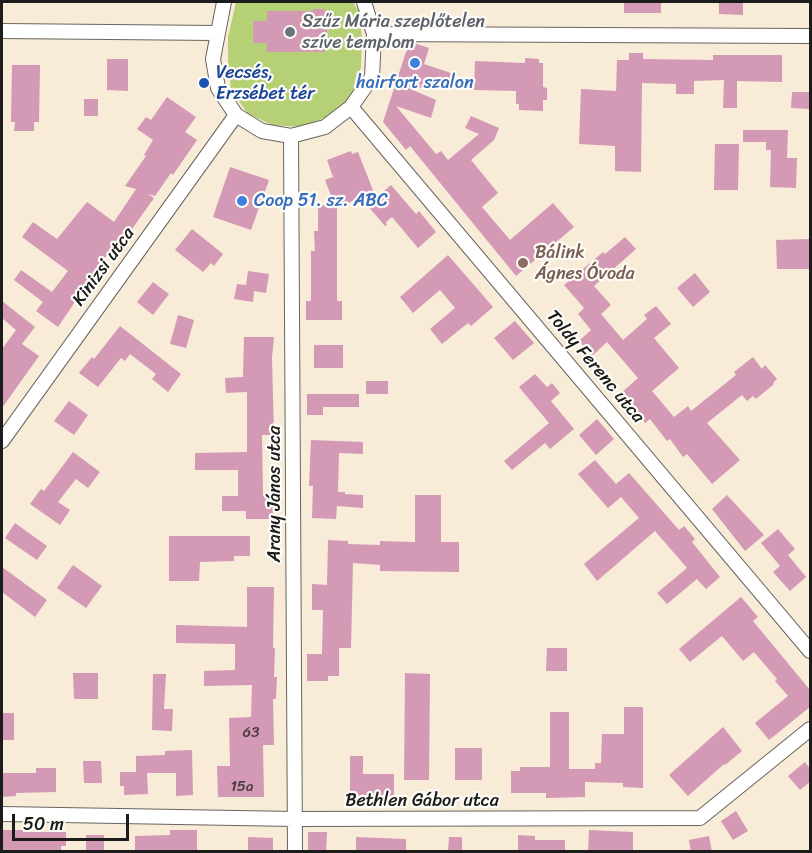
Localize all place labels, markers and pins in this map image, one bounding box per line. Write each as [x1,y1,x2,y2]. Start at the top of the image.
place label: Szűz Mária szeplőtelen szíve templom [302,11,485,54]
marker: Szűz Mária szeplőtelen szíve templom [283,25,297,39]
marker: hairfort szalon [408,56,422,70]
place label: Vecsés, Erzsébet tér [216,62,315,104]
place label: hairfort szalon [356,72,474,94]
marker: Vecsés, Erzsébet tér [197,76,211,90]
place label: Coop 51. sz. ABC [254,190,388,212]
marker: Coop 51. sz. ABC [235,194,249,208]
place label: Bálink Ágnes Óvoda [535,242,635,284]
marker: Bálink Ágnes Óvoda [516,256,530,270]

